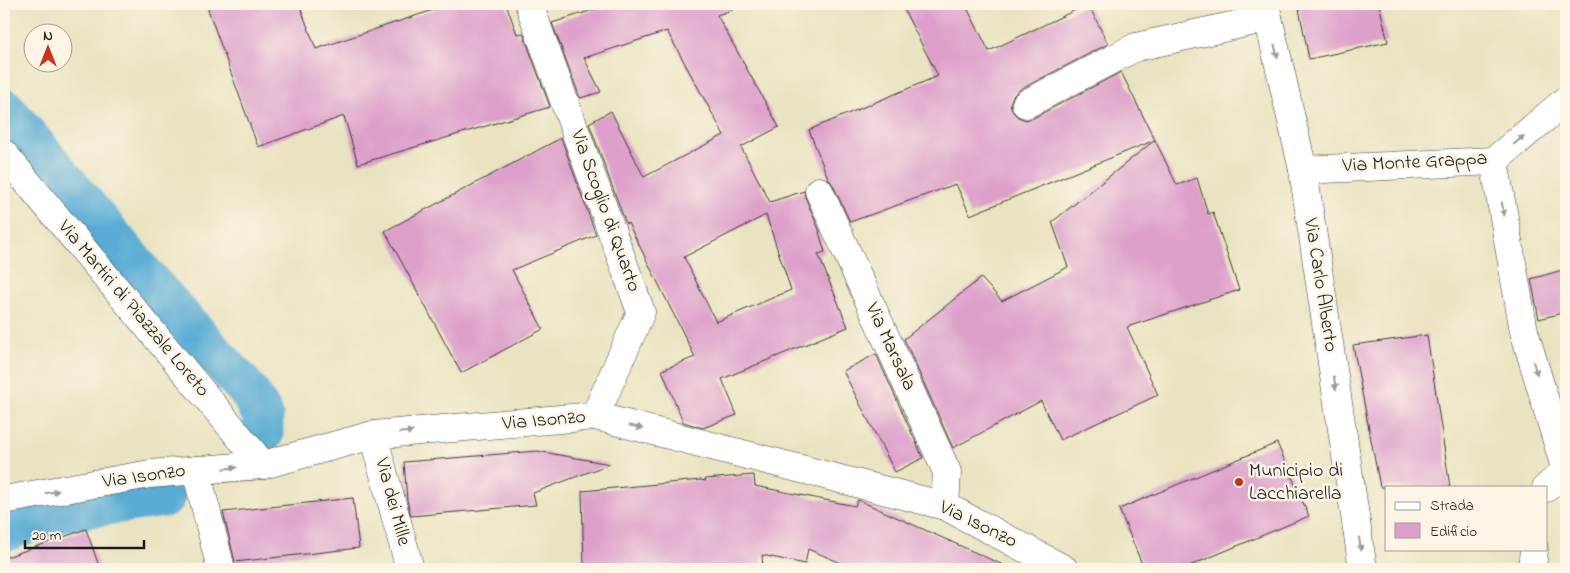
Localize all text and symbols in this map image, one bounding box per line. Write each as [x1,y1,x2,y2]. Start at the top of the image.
north arrow [22,22,72,72]
text: N [43,26,53,47]
one-way arrow [1272,44,1280,59]
street label: Via Scoglio di Quarto [561,125,648,296]
one-way arrow [1512,135,1525,146]
street label: Via Monte Grappa [1341,145,1488,181]
one-way arrow [1499,202,1507,218]
street label: Via Martiri di Piazzale Loreto [49,213,216,404]
street label: Via Carlo Alberto [1295,215,1345,354]
street label: Via Marsala [857,297,923,396]
one-way arrow [1532,361,1540,376]
one-way arrow [1332,376,1340,392]
street label: Via Isonzo [500,403,587,439]
one-way arrow [629,423,644,431]
one-way arrow [398,428,414,436]
street label: Via dei Mille [366,454,418,549]
street label: Via Isonzo [100,457,187,497]
place label: Municipio di Lacchiarella [1249,457,1343,509]
one-way arrow [222,463,238,471]
marker: Municipio di Lacchiarella [1233,476,1245,488]
legend [1385,486,1548,550]
one-way arrow [44,487,60,495]
street label: Via Isonzo [933,493,1022,556]
text: Strada [1430,495,1474,517]
scale bar [25,518,144,550]
text: Edificio [1430,521,1477,543]
text: 20 m [32,525,62,547]
one-way arrow [1356,536,1364,552]

